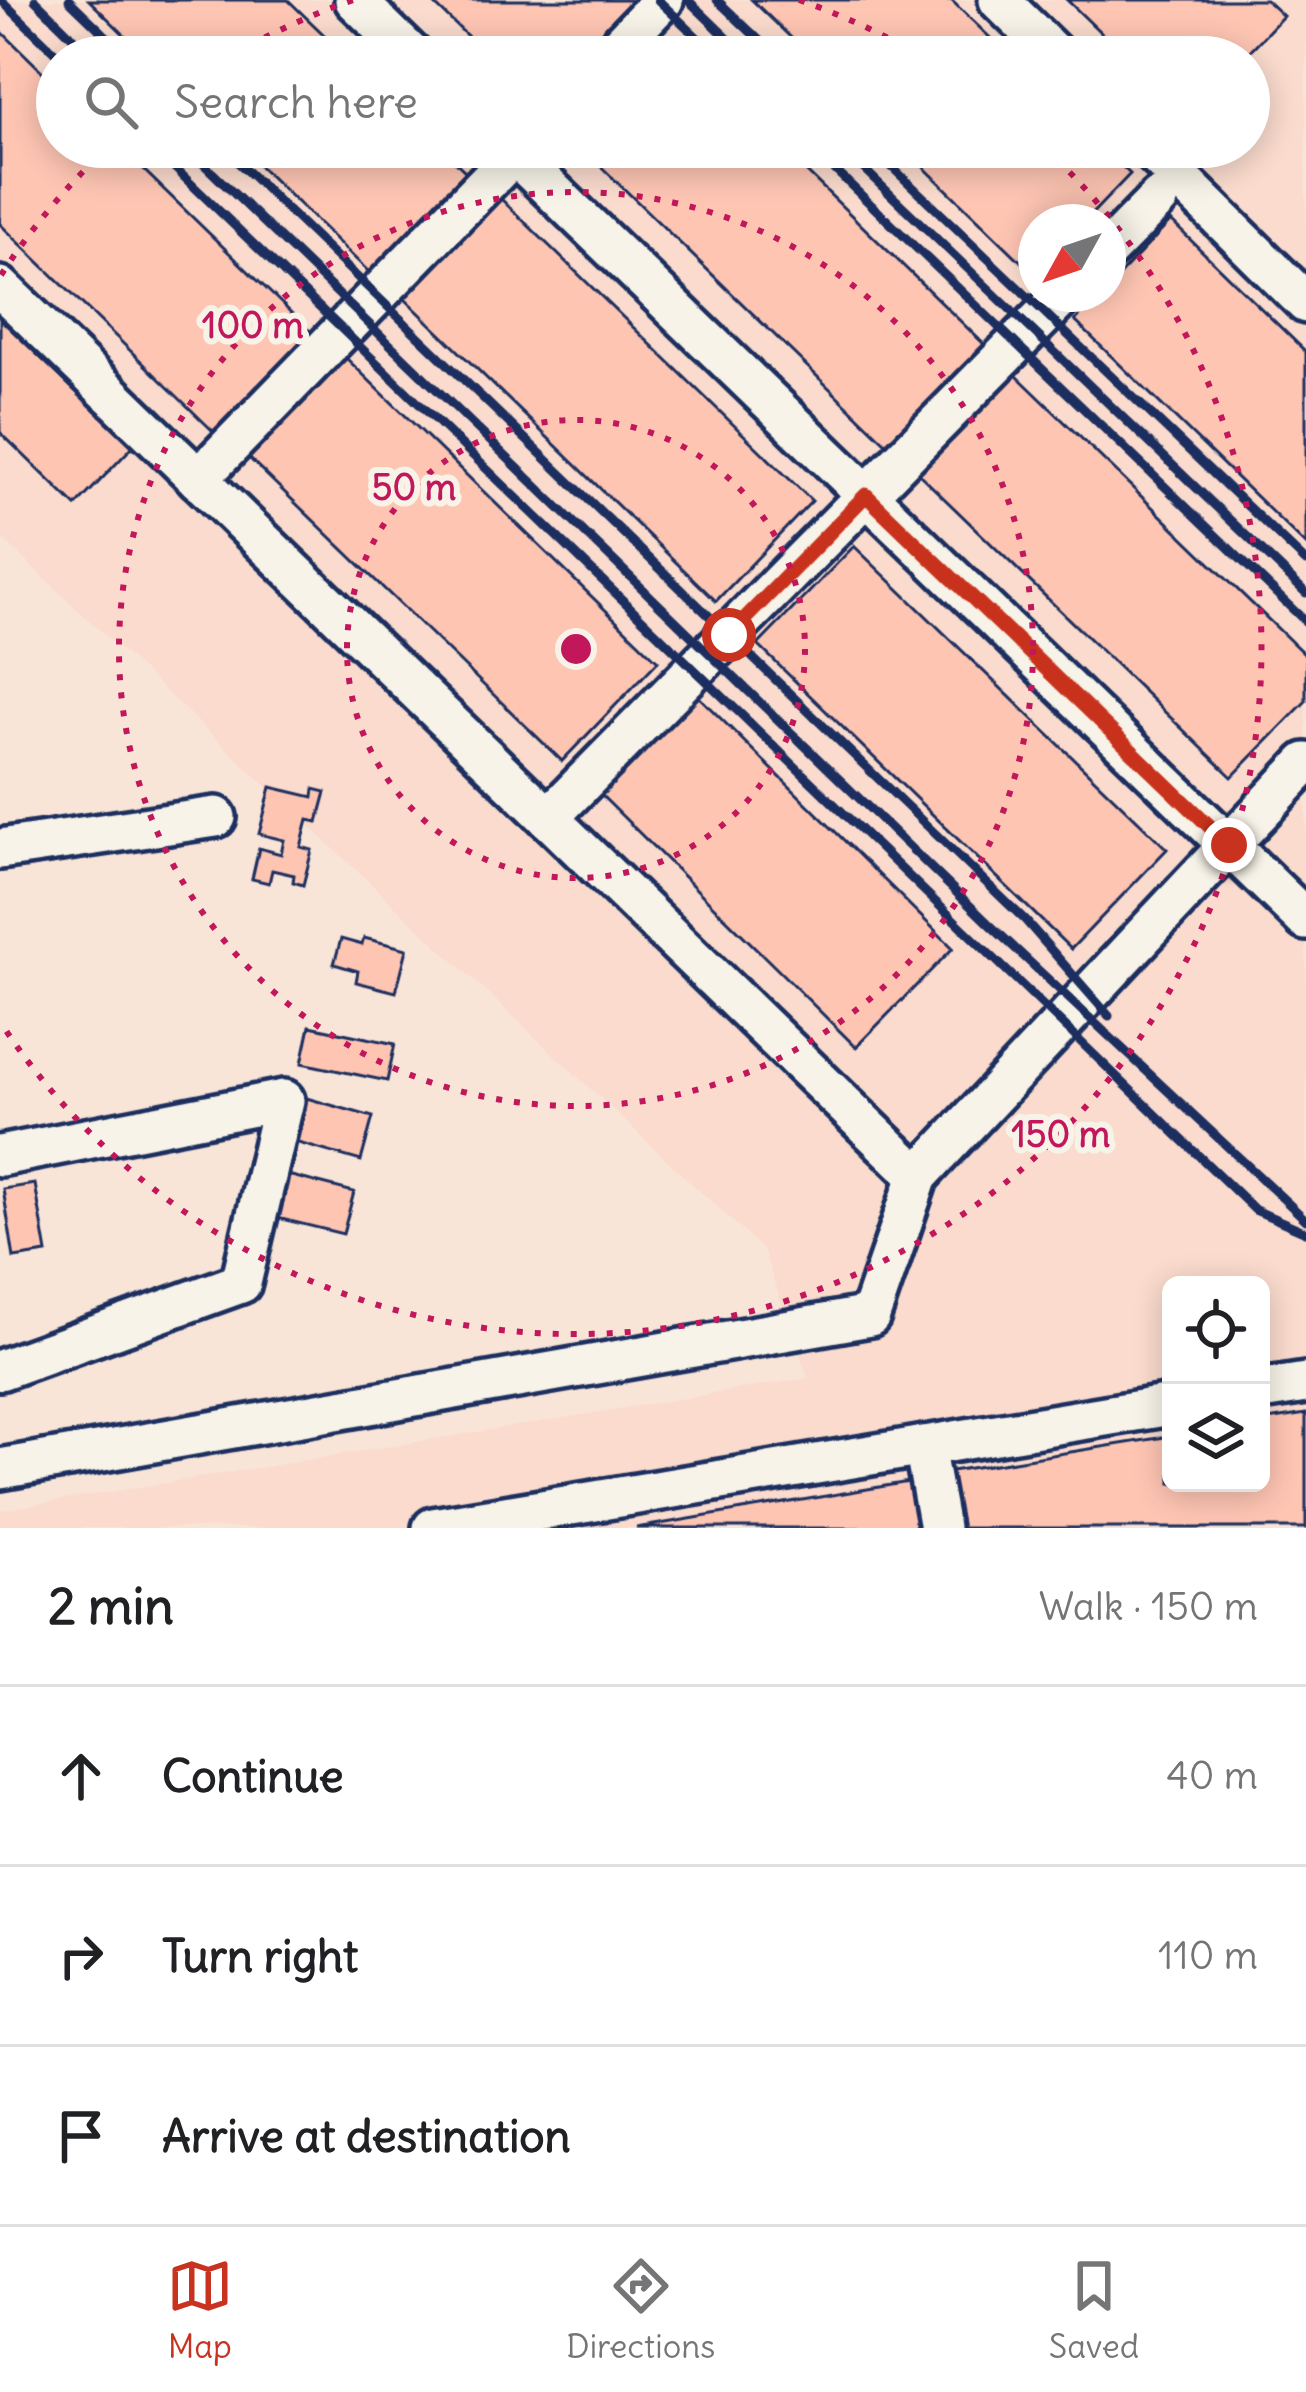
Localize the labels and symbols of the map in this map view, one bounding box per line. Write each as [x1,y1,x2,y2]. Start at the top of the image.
north arrow [1018,204,1126,312]
text: 100 m [202,303,304,348]
text: 50 m [372,465,456,510]
route start [702,608,756,662]
centre of rings [555,628,597,670]
route end [1202,818,1256,872]
text: 150 m [1012,1112,1110,1157]

